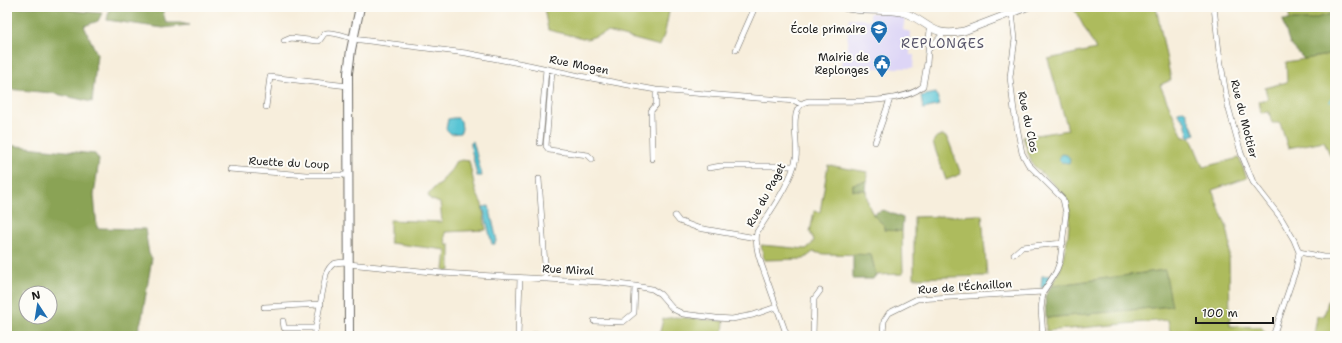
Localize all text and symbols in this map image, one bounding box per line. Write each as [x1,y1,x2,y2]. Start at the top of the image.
school or university icon: École primaire [869,19,889,44]
place label: École primaire [790,21,866,37]
district label: REPLONGES [901,35,985,52]
place label: Mairie de Replonges [815,50,869,78]
street label: Rue Mogen [548,52,610,78]
public building icon: Mairie de Replonges [872,53,892,78]
street label: Rue du Mottier [1227,78,1261,160]
street label: Rue du Clos [1014,90,1042,154]
street label: Ruette du Loup [248,153,330,173]
street label: Rue du Paget [743,160,789,230]
street label: Rue Miral [542,261,595,279]
street label: Rue de l'Échaillon [917,275,1013,298]
north arrow [18,285,58,325]
text: N [30,287,42,304]
scale bar [1196,299,1273,325]
text: 100 m [1202,305,1238,321]

